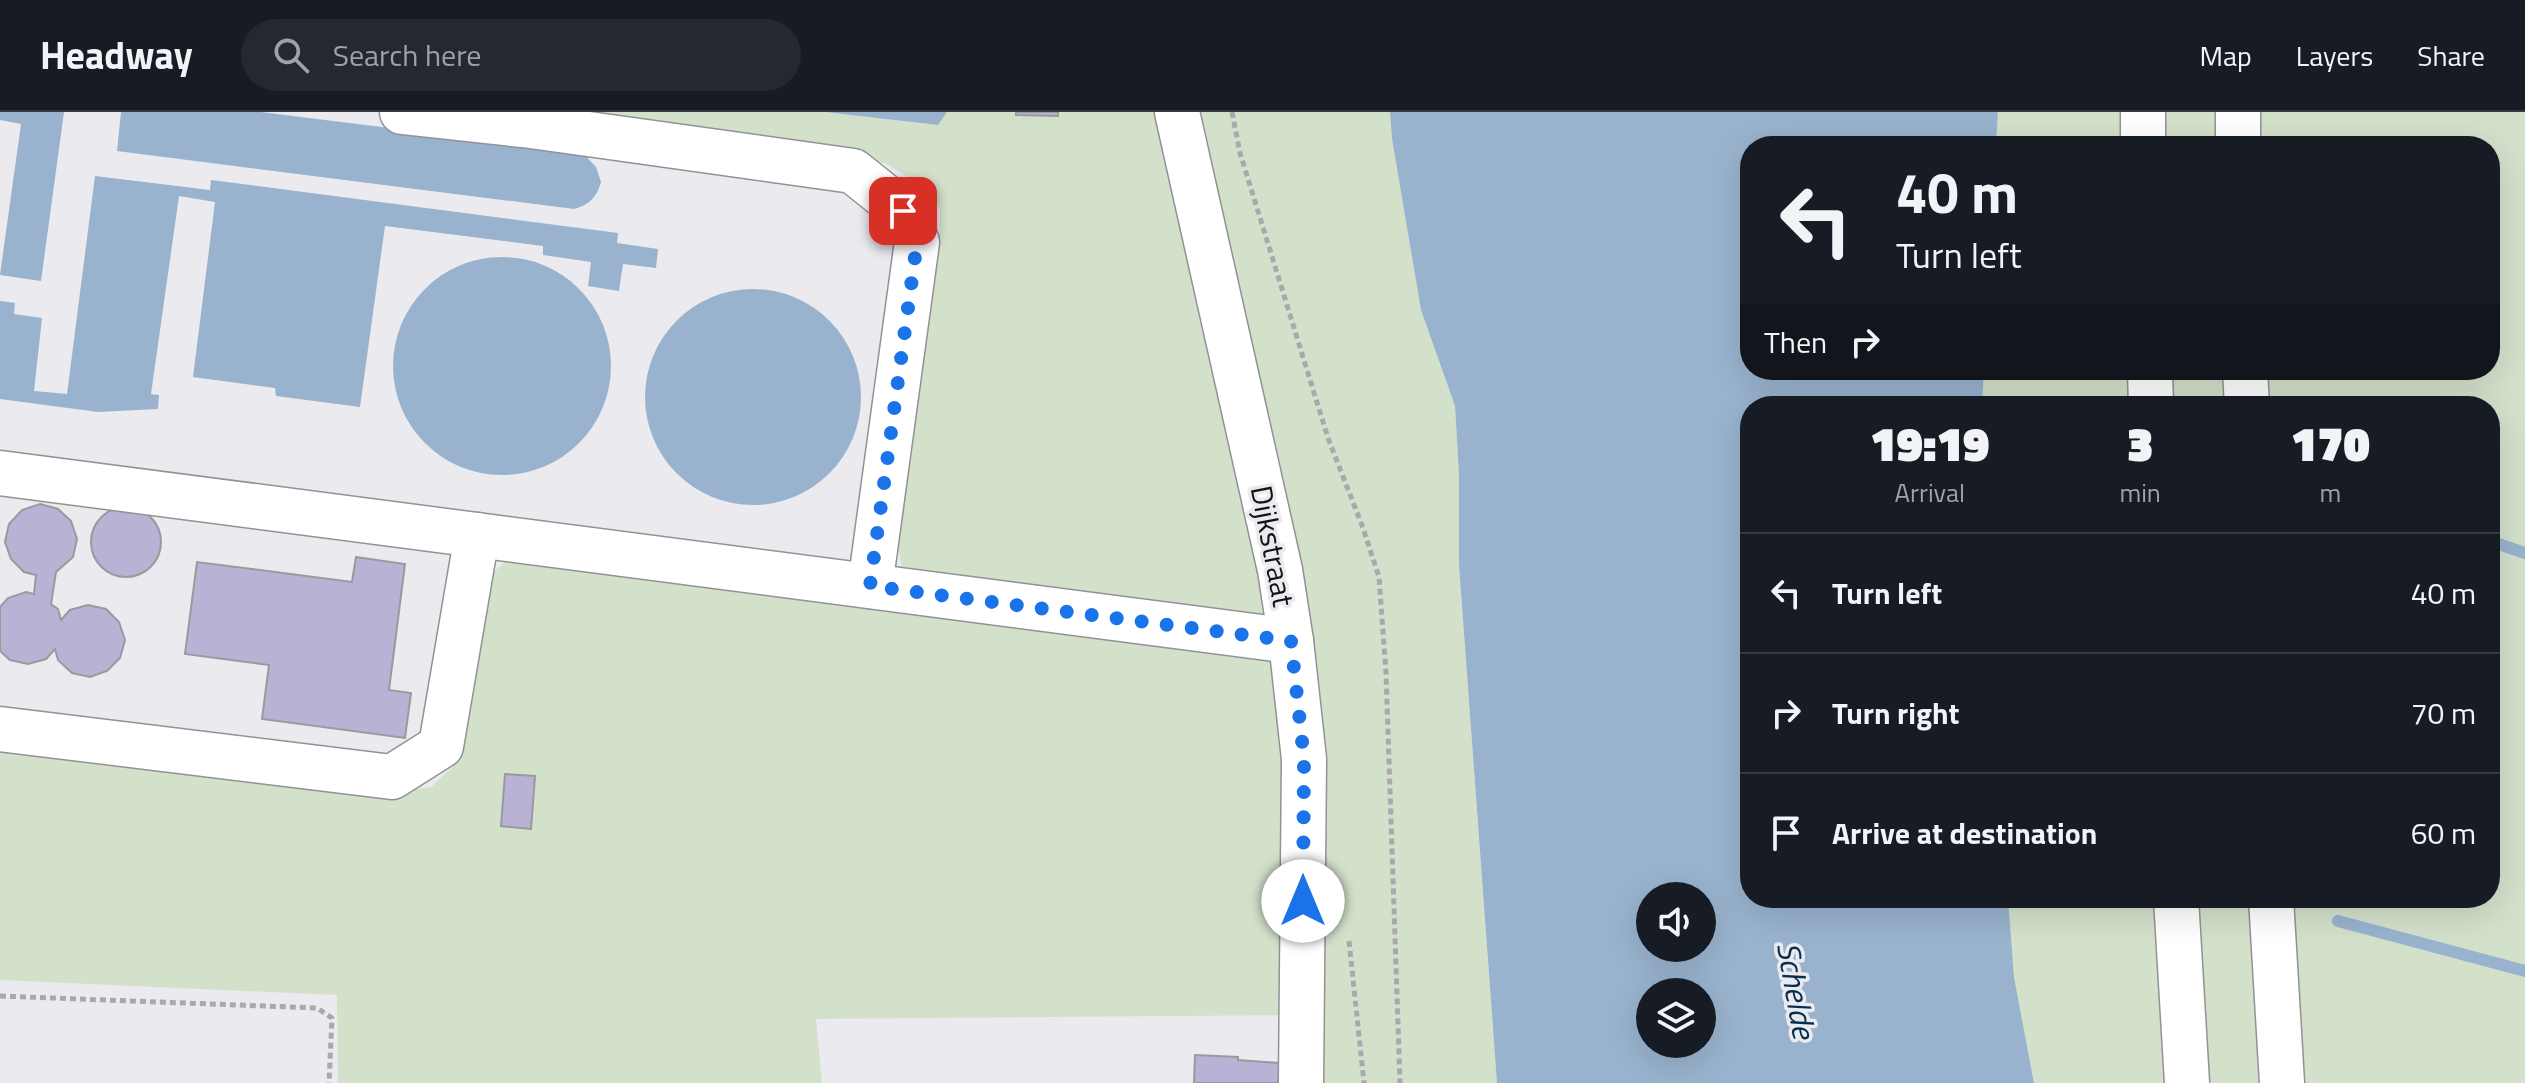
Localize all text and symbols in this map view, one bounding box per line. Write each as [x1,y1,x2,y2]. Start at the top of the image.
search box [241,19,801,91]
text: Headway [40,26,193,84]
text: Search here [333,32,481,78]
icon: search [269,33,313,77]
text: Map [2199,34,2252,77]
text: Layers [2296,34,2373,77]
text: Share [2417,34,2485,77]
text: 40 m [1896,150,2018,235]
icon: left [1764,168,1868,272]
pin [869,177,937,245]
icon: arrive [881,189,925,233]
text: Turn left [1896,227,2022,282]
text: Then [1764,319,1827,365]
icon: right [1843,320,1887,364]
text: 19:19 [1870,407,1989,480]
text: 3 [2127,407,2153,480]
text: 170 [2291,407,2370,480]
text: Arrival [1894,473,1965,512]
text: min [2119,473,2161,512]
text: m [2320,473,2341,512]
street label: Dijkstraat [1239,482,1307,611]
text: Turn left [1832,570,1942,616]
text: 40 m [2411,570,2476,616]
icon: left [1764,571,1808,615]
text: Turn right [1832,690,1960,736]
text: 70 m [2411,690,2476,736]
icon: right [1764,691,1808,735]
text: Arrive at destination [1832,810,2097,856]
text: 60 m [2411,810,2476,856]
icon: arrive [1764,811,1808,855]
position arrow [1261,859,1345,943]
map controls [1636,882,1716,1058]
button: sound [1636,882,1716,962]
water label: Schelde [1765,938,1829,1044]
button: layers [1636,978,1716,1058]

